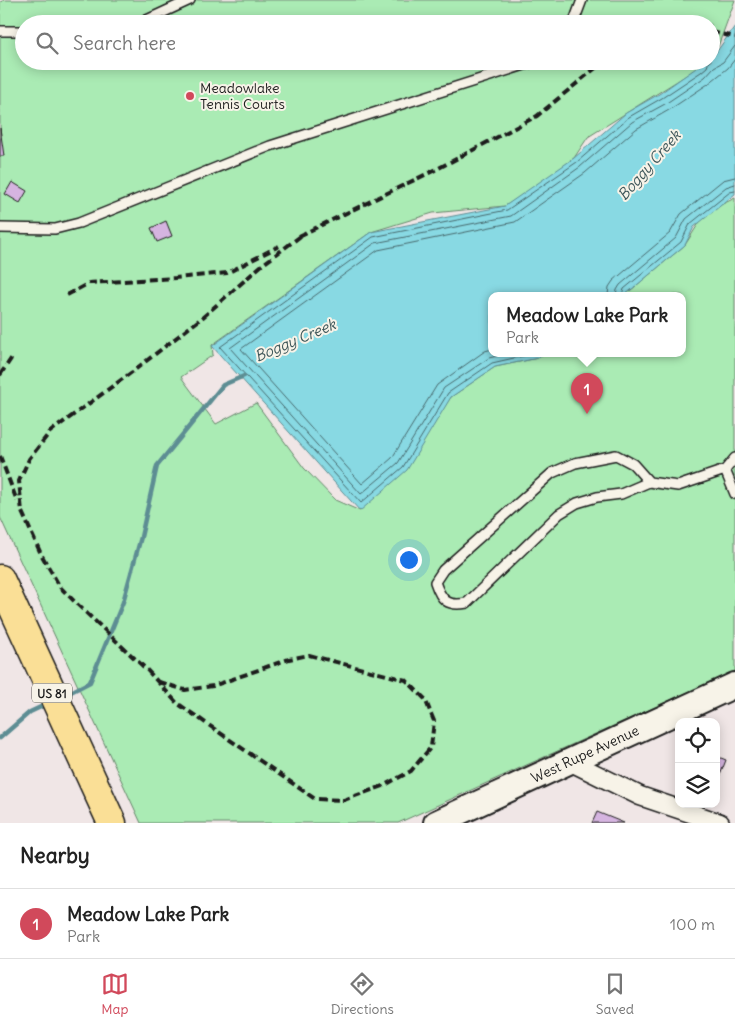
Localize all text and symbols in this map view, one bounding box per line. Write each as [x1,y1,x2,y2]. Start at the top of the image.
search box [15,15,720,70]
icon: search [33,29,61,57]
text: Search here [73,31,176,55]
place label: Meadowlake Tennis Courts [200,79,285,113]
marker: Meadowlake Tennis Courts [184,90,196,102]
water label: Boggy Creek [614,125,685,204]
popup [488,292,686,357]
text: Meadow Lake Park [506,303,668,327]
water label: Boggy Creek [252,314,340,366]
text: Park [506,327,539,347]
pin: 1 [571,373,603,414]
your location [396,547,422,573]
road number: US 81 [32,684,72,702]
map controls [675,718,720,808]
button: locate [675,718,720,763]
street label: West Rupe Avenue [528,721,642,787]
button: layers [675,763,720,808]
text: Nearby [20,842,90,869]
text: Meadow Lake Park [67,902,229,926]
text: 1 [33,914,39,934]
text: 100 m [670,914,715,934]
text: Park [67,926,100,946]
tab: Map [101,970,129,1018]
tab: Directions [331,970,394,1018]
tab: Saved [596,970,634,1018]

